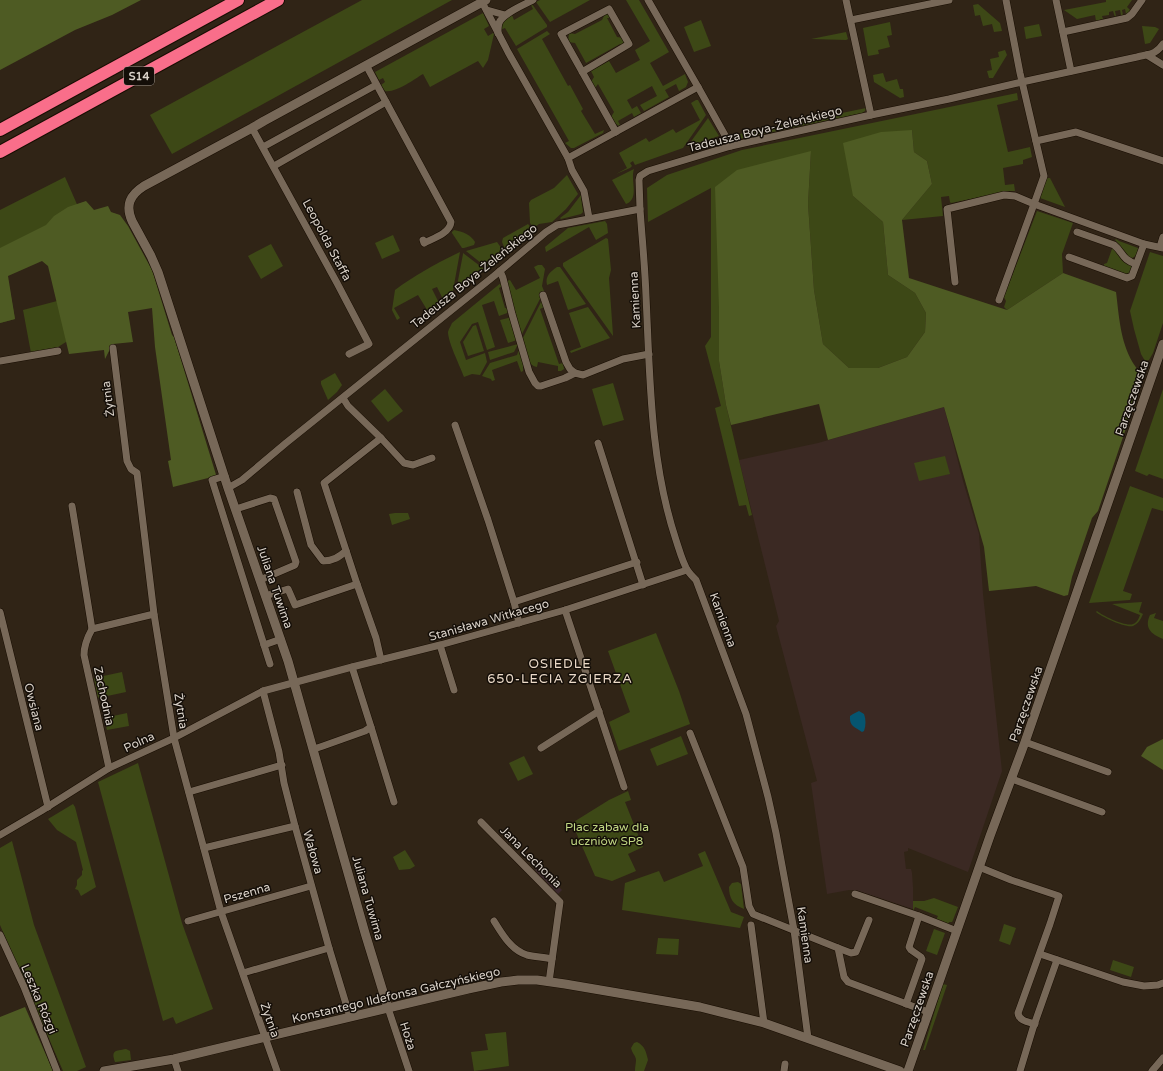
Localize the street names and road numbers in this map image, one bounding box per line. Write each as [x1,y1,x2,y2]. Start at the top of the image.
road number: S14 [124,67,154,85]
street label: Tadeusza Boya-Żeleńskiego [686,103,844,155]
street label: Leopolda Staffa [300,197,354,283]
street label: Tadeusza Boya-Żeleńskiego [408,221,540,331]
street label: Kamienna [627,271,643,329]
street label: Parzęczewska [1112,358,1152,438]
street label: Żytnia [99,380,117,418]
street label: Juliana Tuwima [254,544,296,630]
street label: Kamienna [707,591,739,649]
street label: Stanisława Witkacego [427,596,551,644]
street label: Parzęczewska [1006,664,1046,744]
street label: Zachodnia [91,665,117,727]
street label: Owsiana [21,682,47,732]
street label: Żytnia [171,692,191,730]
street label: Polna [121,729,157,755]
street label: Jana Lechonia [497,823,565,891]
street label: Wałowa [300,828,326,876]
street label: Juliana Tuwima [349,854,387,942]
street label: Pszenna [222,880,272,906]
street label: Kamienna [794,906,816,964]
street label: Leszka Rózgi [18,962,60,1036]
street label: Konstantego Ildefonsa Gałczyńskiego [291,964,501,1026]
street label: Parzęczewska [897,969,937,1049]
street label: Żytnia [258,1001,282,1039]
street label: Hoża [397,1020,419,1052]

